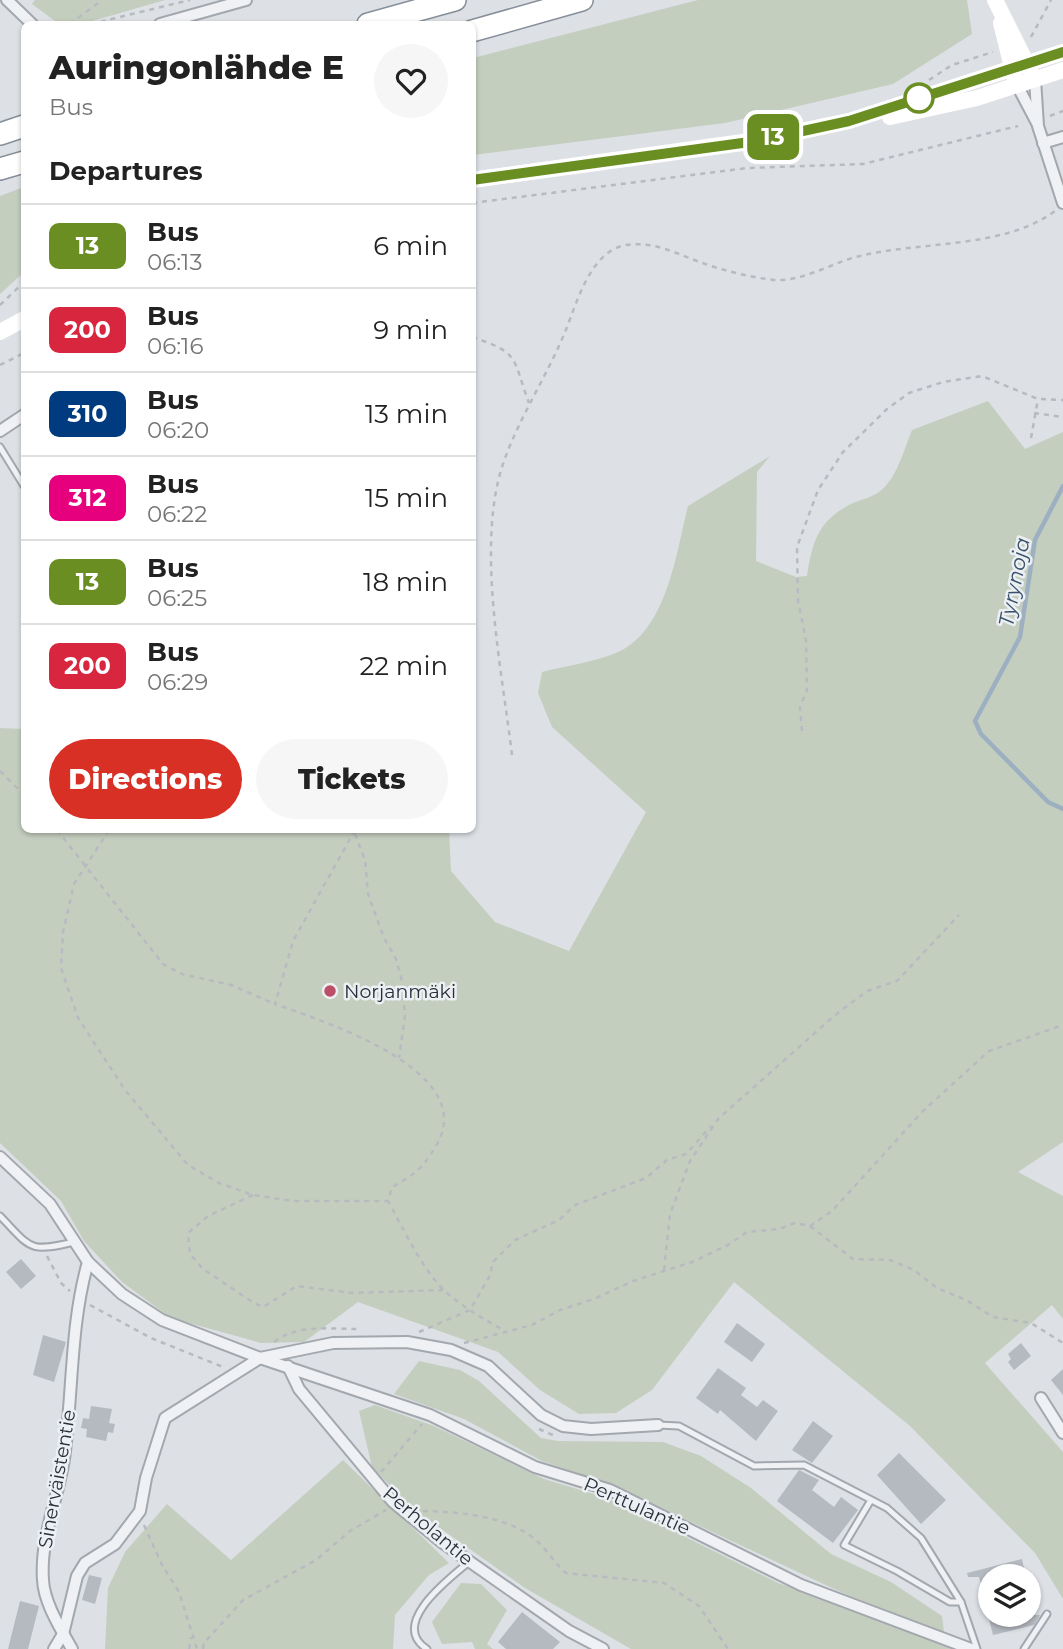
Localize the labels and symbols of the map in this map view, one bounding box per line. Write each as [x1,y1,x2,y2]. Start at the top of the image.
unlabelled marker [904,83,934,113]
line badge: 13 [742,114,804,160]
water label: Tyrynoja [993,535,1035,629]
place label: Norjanmäki [344,980,456,1003]
marker: Norjanmäki [322,983,338,999]
street label: Sinerväistentie [33,1408,81,1550]
street label: Perttulantie [580,1472,694,1540]
street label: Perholantie [378,1482,478,1570]

